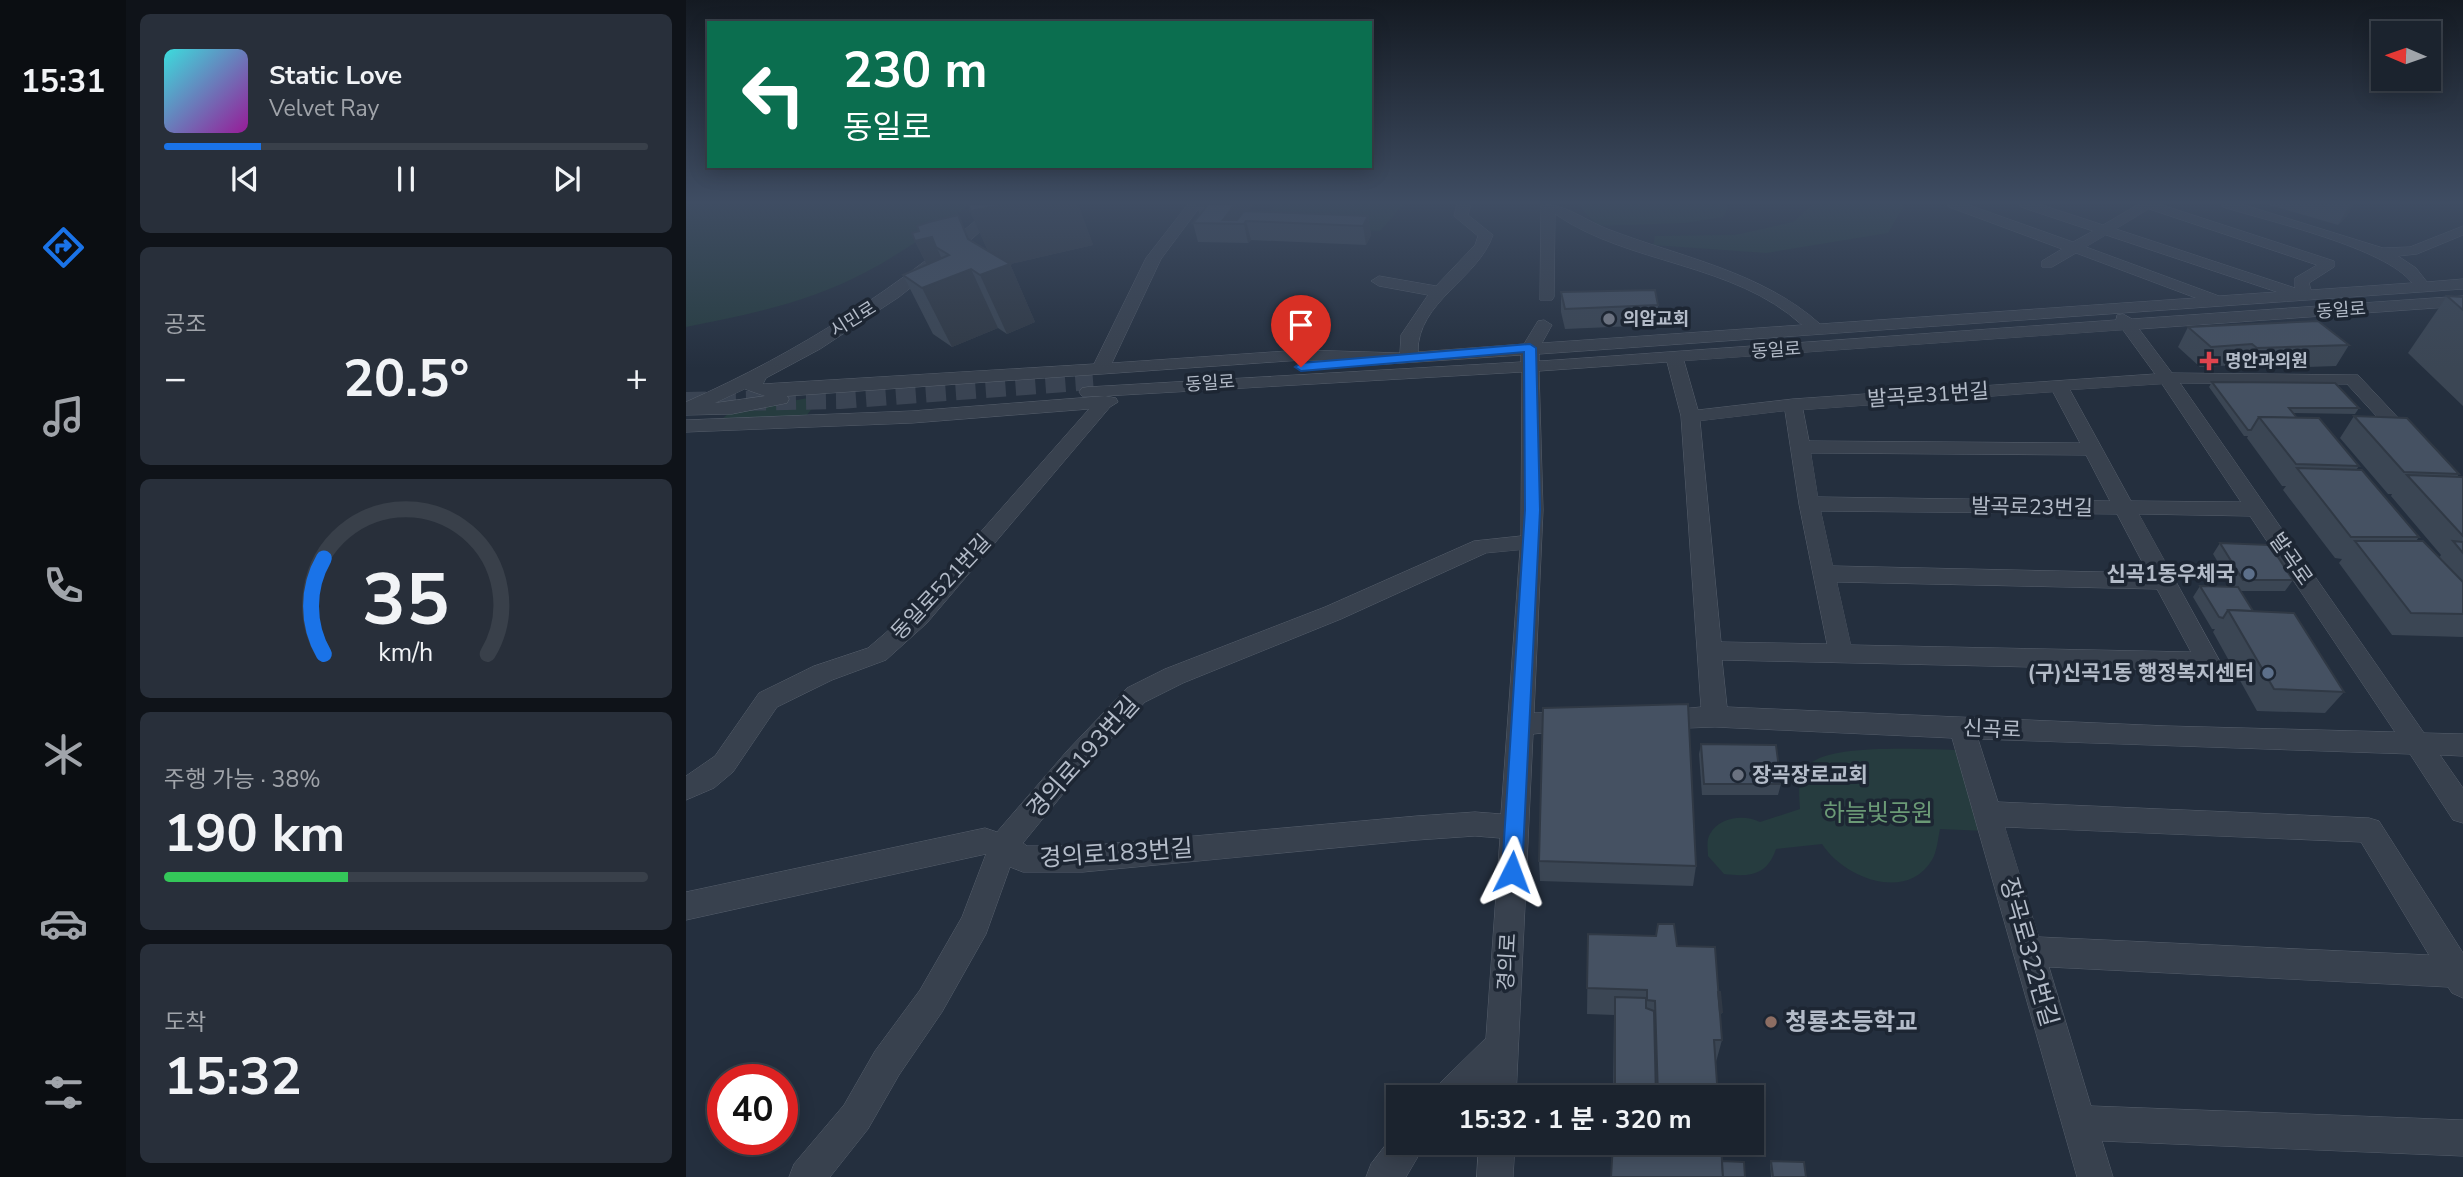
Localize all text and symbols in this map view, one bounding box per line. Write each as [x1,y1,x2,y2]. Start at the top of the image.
north arrow [2371,21,2441,91]
map controls [2371,21,2441,91]
text: 230 m [843,37,987,104]
icon: left [728,49,819,140]
text: Static Love [269,58,402,93]
text: 15:31 [21,60,105,103]
text: Velvet Ray [269,93,379,124]
text: 동일로 [843,106,931,149]
icon: previous [226,160,264,198]
icon: pause [387,160,425,198]
icon: next [548,160,586,198]
icon: directions [39,223,88,272]
pin [1271,295,1331,367]
street label: 시민로 [826,296,880,342]
street label: 동일로 [2315,296,2367,324]
icon: arrive [1282,306,1320,344]
place label: 의암교회 [1623,307,1689,331]
text: 공조 [164,309,206,340]
marker: 의암교회 [1601,311,1617,327]
street label: 동일로 [1750,336,1802,364]
text: 20.5° [343,343,469,414]
place label: 명안과의원 [2225,349,2308,373]
marker: 명안과의원 [2199,351,2219,371]
text: − [164,353,187,404]
text: + [625,353,648,404]
street label: 동일로 [1184,369,1236,397]
street label: 발곡로31번길 [1866,377,1990,413]
icon: music [39,392,88,441]
street label: 발곡로23번길 [1971,492,2093,522]
street label: 발곡로 [2263,527,2319,591]
street label: 동일로521번길 [885,528,997,646]
text: 35 [362,551,450,651]
place label: 신곡1동우체국 [2106,560,2235,588]
icon: phone [39,561,88,610]
marker: 신곡1동우체국 [2241,566,2257,582]
text: km/h [378,636,434,670]
place label: (구)신곡1동 행정복지센터 [2027,659,2254,687]
marker: (구)신곡1동 행정복지센터 [2260,665,2276,681]
street label: 경의로193번길 [1020,689,1146,825]
street label: 신곡로 [1963,714,2021,744]
icon: climate [39,730,88,779]
place label: 장곡장로교회 [1752,761,1868,789]
text: 주행 가능 · 38% [164,764,321,795]
marker: 장곡장로교회 [1730,767,1746,783]
park label: 하늘빛공원 [1823,797,1933,829]
text: 190 km [164,798,345,869]
street label: 경의로183번길 [1038,832,1194,874]
position arrow [1475,835,1549,909]
street label: 장곡로322번길 [1992,874,2066,1030]
icon: car [39,899,88,948]
street label: 경의로 [1492,932,1522,992]
place label: 청룡초등학교 [1785,1006,1917,1038]
text: 도착 [164,1007,206,1038]
marker: 청룡초등학교 [1763,1014,1779,1030]
text: 15:32 [164,1041,302,1112]
speed limit sign: 40 [707,1064,798,1155]
icon: filters [39,1068,88,1117]
text: 15:32 · 1 분 · 320 m [1459,1102,1692,1137]

